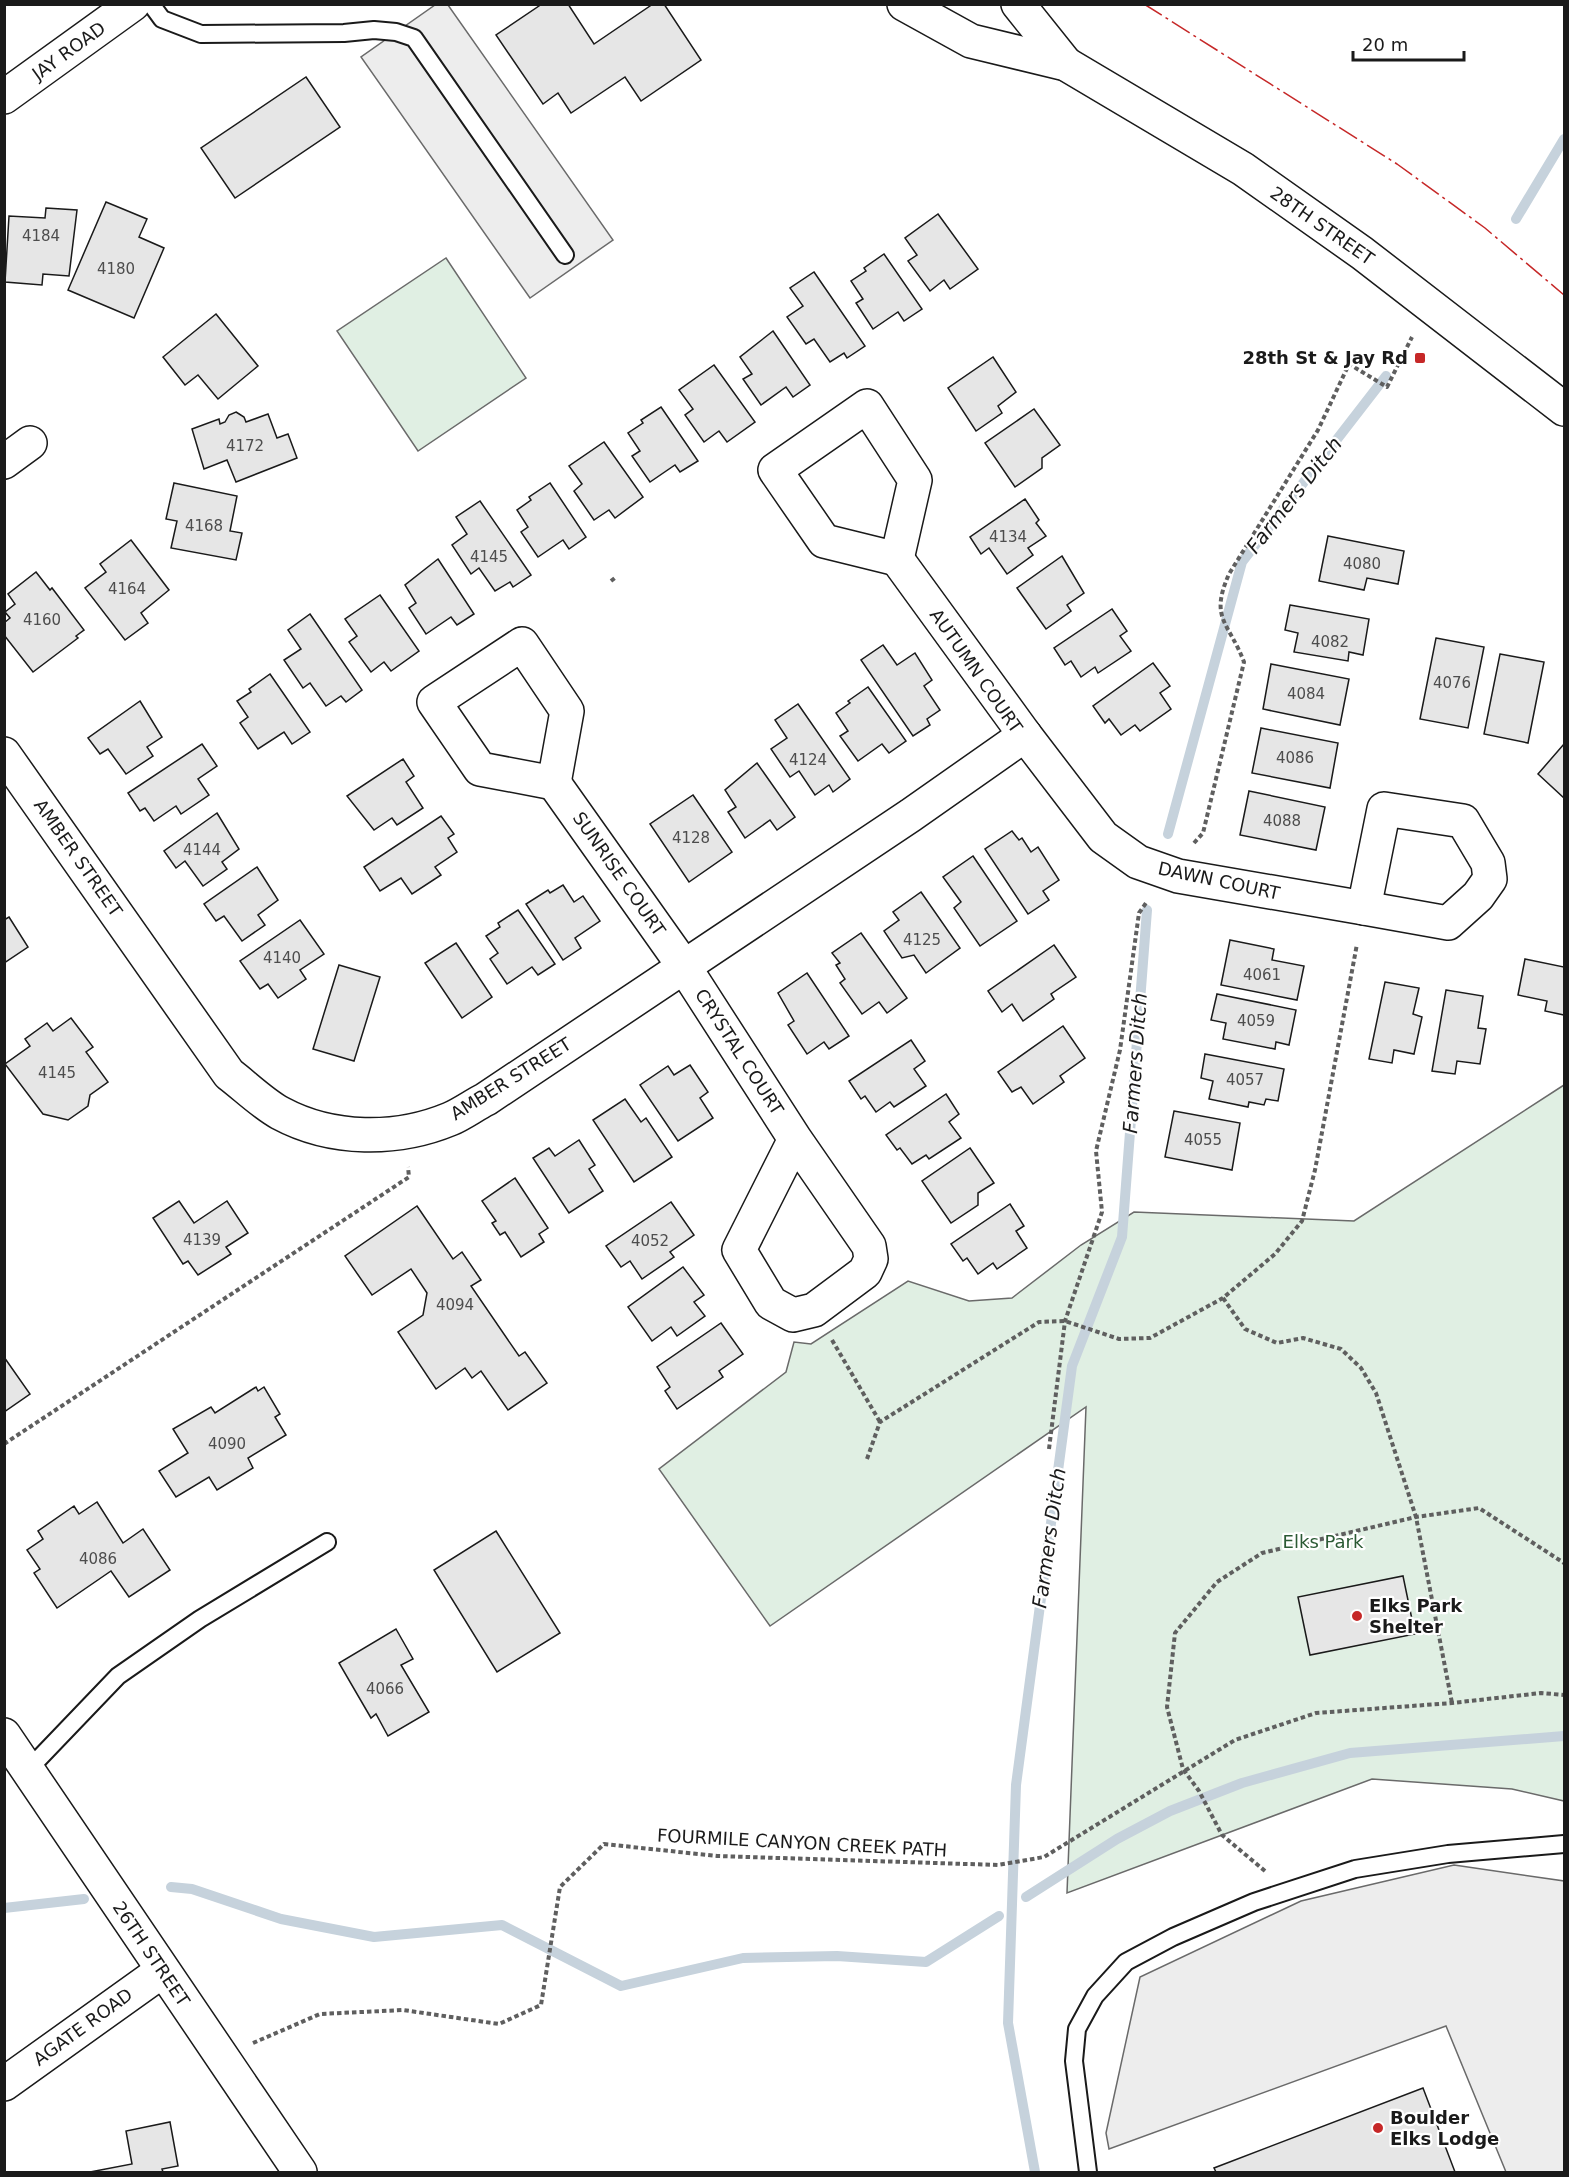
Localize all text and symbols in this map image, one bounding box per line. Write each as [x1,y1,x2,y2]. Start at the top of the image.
street label: JAY ROAD [27,17,109,85]
scale bar [1353,24,1464,62]
text: 20 m [1362,34,1408,55]
street label: 28TH STREET [1266,182,1379,270]
house number: 4184 [22,227,60,245]
house number: 4180 [97,260,135,278]
place label: 28th St & Jay Rd [1242,347,1408,368]
marker: 28th St & Jay Rd [1413,351,1427,365]
water label: Farmers Ditch [1241,432,1347,558]
house number: 4172 [226,437,264,455]
house number: 4168 [185,517,223,535]
house number: 4134 [989,528,1027,546]
house number: 4145 [470,548,508,566]
house number: 4080 [1343,555,1381,573]
house number: 4164 [108,580,146,598]
street label: AUTUMN COURT [926,605,1028,738]
house number: 4160 [23,611,61,629]
house number: 4082 [1311,633,1349,651]
house number: 4076 [1433,674,1471,692]
house number: 4084 [1287,685,1325,703]
house number: 4086 [1276,749,1314,767]
house number: 4124 [789,751,827,769]
street label: AMBER STREET [30,795,127,921]
street label: SUNRISE COURT [569,808,671,941]
house number: 4088 [1263,812,1301,830]
house number: 4128 [672,829,710,847]
house number: 4144 [183,841,221,859]
street label: DAWN COURT [1156,857,1283,904]
house number: 4125 [903,931,941,949]
house number: 4140 [263,949,301,967]
house number: 4061 [1243,966,1281,984]
street label: CRYSTAL COURT [691,985,789,1120]
water label: Farmers Ditch [1118,992,1152,1134]
house number: 4059 [1237,1012,1275,1030]
street label: AMBER STREET [446,1032,576,1124]
house number: 4145 [38,1064,76,1082]
house number: 4057 [1226,1071,1264,1089]
house number: 4055 [1184,1131,1222,1149]
house number: 4139 [183,1231,221,1249]
house number: 4052 [631,1232,669,1250]
house number: 4094 [436,1296,474,1314]
house number: 4090 [208,1435,246,1453]
water label: Farmers Ditch [1027,1466,1071,1610]
park label: Elks Park [1283,1531,1364,1552]
house number: 4086 [79,1550,117,1568]
place label: Elks Park Shelter [1369,1595,1463,1637]
marker: Elks Park Shelter [1350,1609,1364,1623]
house number: 4066 [366,1680,404,1698]
street label: FOURMILE CANYON CREEK PATH [656,1824,948,1861]
street label: 26TH STREET [109,1897,195,2011]
street label: AGATE ROAD [29,1984,136,2070]
place label: Boulder Elks Lodge [1390,2107,1499,2149]
marker: Boulder Elks Lodge [1371,2121,1385,2135]

